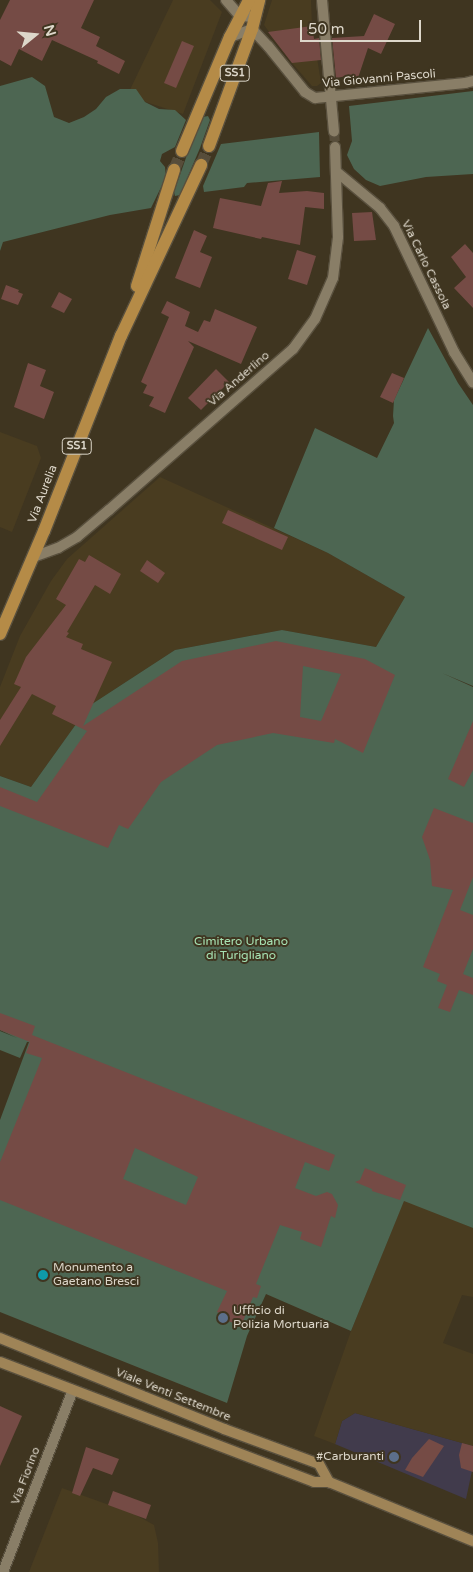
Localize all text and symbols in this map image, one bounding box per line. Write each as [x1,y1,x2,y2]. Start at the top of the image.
north arrow [10,10,60,60]
scale bar [303,10,424,42]
text: 50 m [308,20,345,38]
text: N [40,23,60,38]
road number: SS1 [219,64,251,82]
street label: Via Giovanni Pascoli [322,67,436,91]
street label: Via Carlo Cassola [398,218,454,312]
street label: Via Anderlino [205,348,273,410]
road number: SS1 [61,438,93,454]
street label: Via Aurelia [25,463,61,525]
park label: Cimitero Urbano di Turigliano [194,935,288,963]
place label: Monumento a Gaetano Bresci [53,1261,139,1289]
marker: Monumento a Gaetano Bresci [37,1269,49,1281]
place label: Ufficio di Polizia Mortuaria [233,1304,329,1332]
marker: Ufficio di Polizia Mortuaria [217,1312,229,1324]
street label: Viale Venti Settembre [113,1365,233,1425]
street label: Via Fiorino [8,1445,44,1507]
place label: #Carburanti [316,1450,384,1464]
marker: #Carburanti [388,1451,400,1463]

